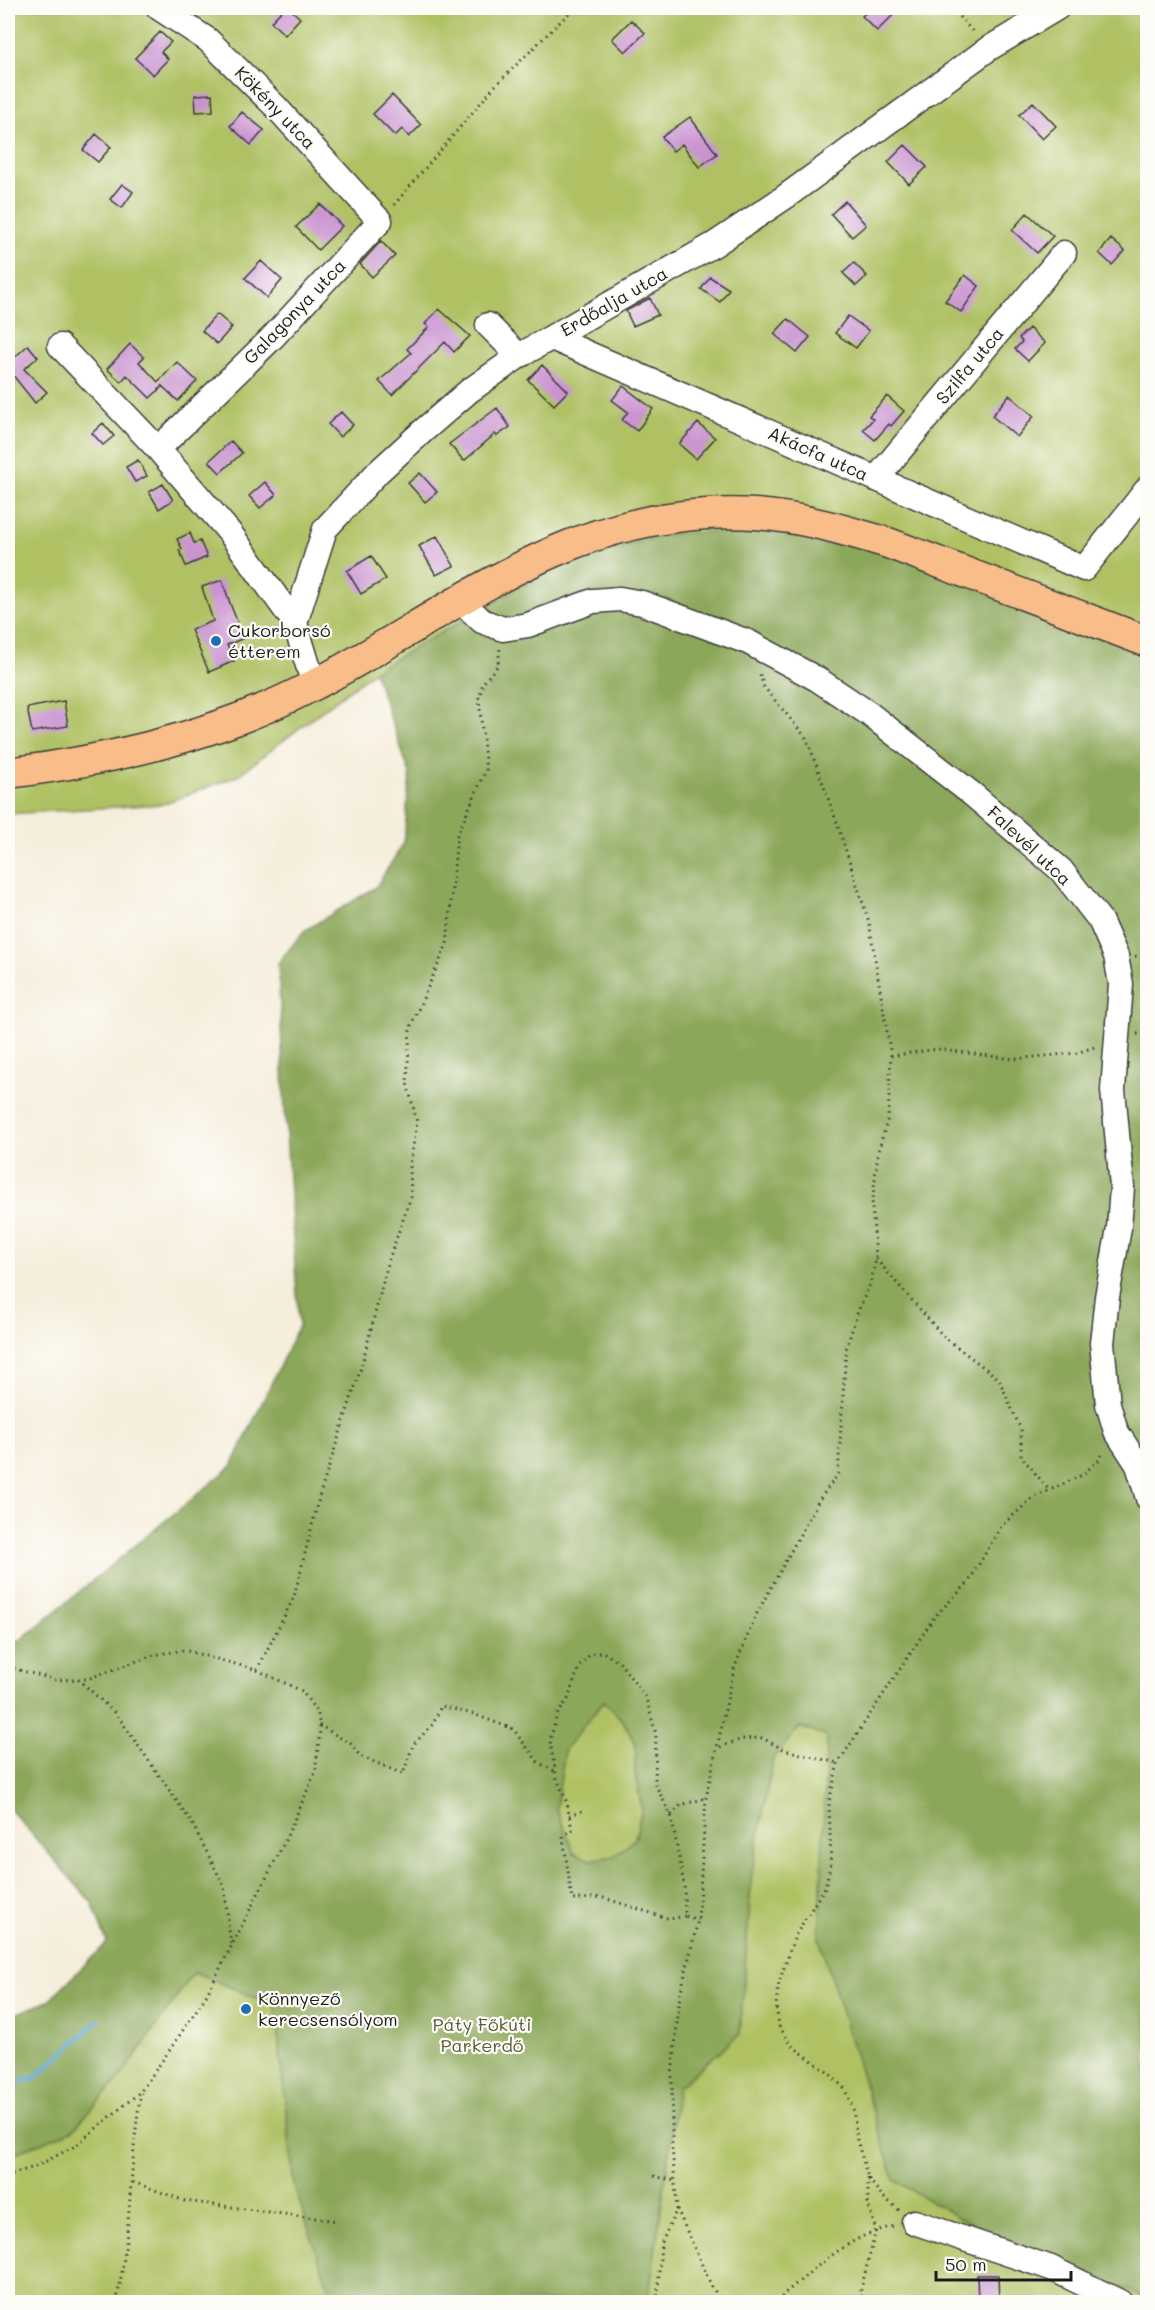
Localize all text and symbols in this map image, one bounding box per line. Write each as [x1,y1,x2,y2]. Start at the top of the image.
street label: Kökény utca [230,60,322,154]
street label: Galagonya utca [238,254,351,369]
street label: Erdőalja utca [556,261,671,341]
street label: Szilfa utca [930,322,1009,409]
street label: Akácfa utca [764,420,872,486]
place label: Cukorborsó étterem [228,618,331,663]
marker: Cukorborsó étterem [209,634,223,648]
street label: Falevél utca [982,800,1077,890]
place label: Könnyező kerecsensólyom [258,1986,398,2031]
marker: Könnyező kerecsensólyom [239,2002,253,2016]
park label: Páty Főkúti Parkerdő [433,2012,531,2057]
scale bar [936,2244,1071,2282]
text: 50 m [945,2252,987,2276]

